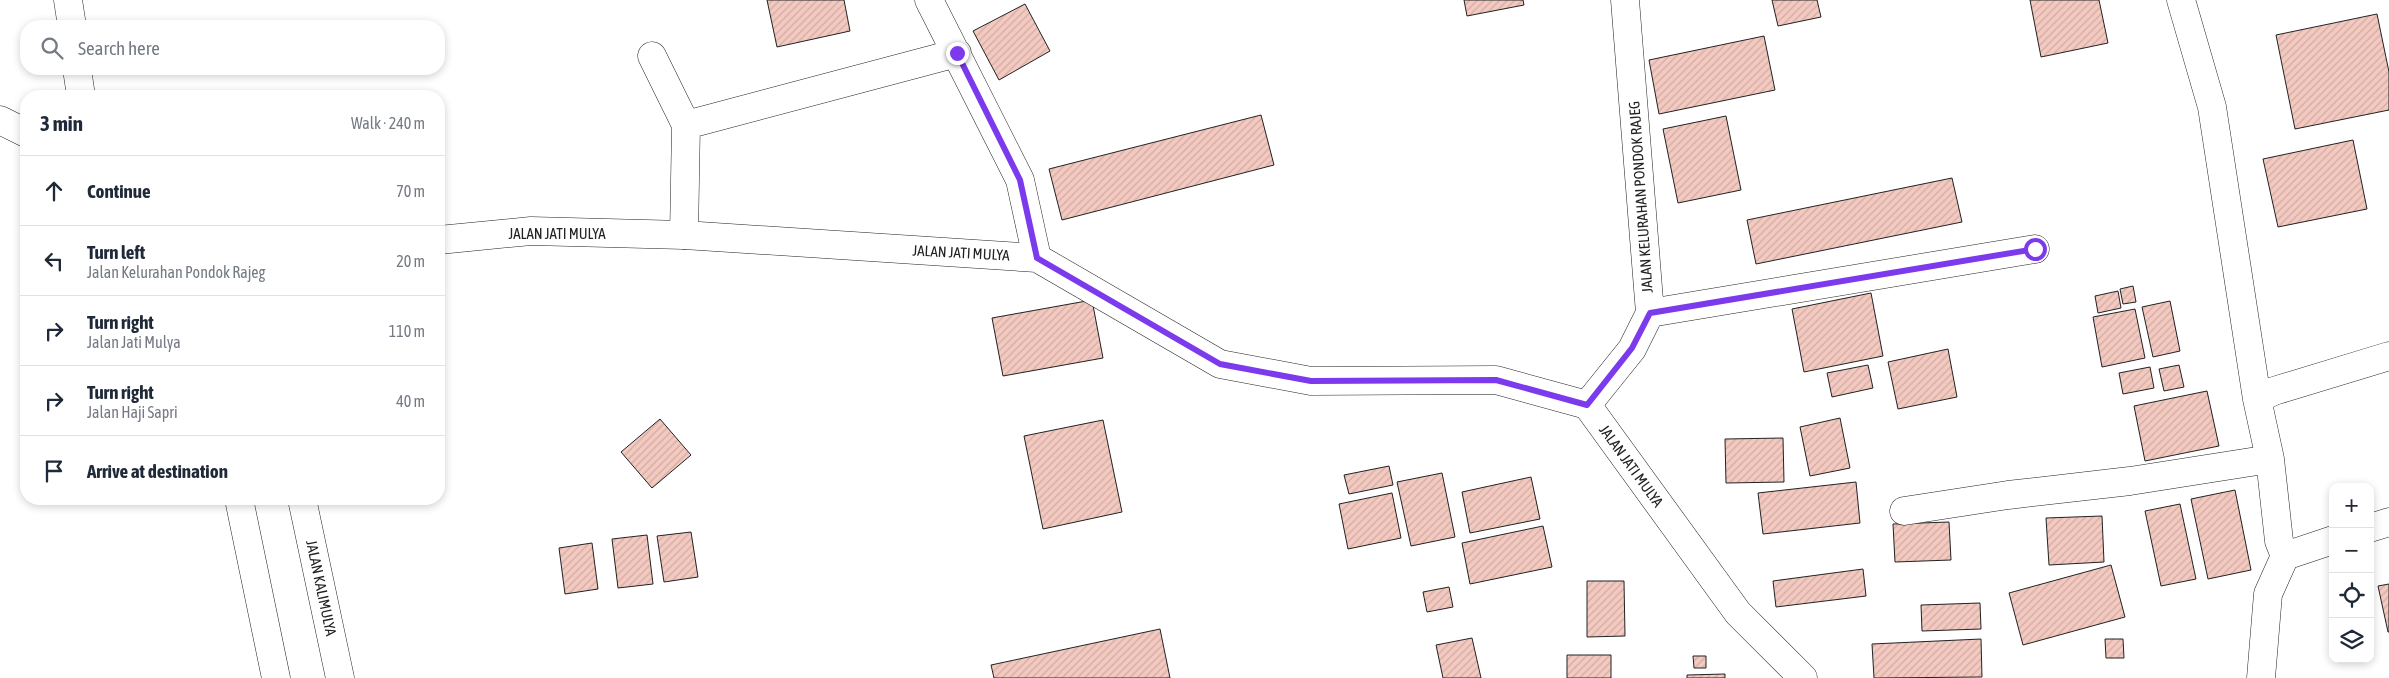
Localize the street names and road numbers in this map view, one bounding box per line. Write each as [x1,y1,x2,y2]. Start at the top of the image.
street label: JALAN KELURAHAN PONDOK RAJEG [1625,101,1656,293]
street label: JALAN JATI MULYA [508,225,606,242]
street label: JALAN JATI MULYA [912,241,1011,264]
street label: JALAN JATI MULYA [1596,421,1667,511]
street label: JALAN KALIMULYA [303,538,340,638]

